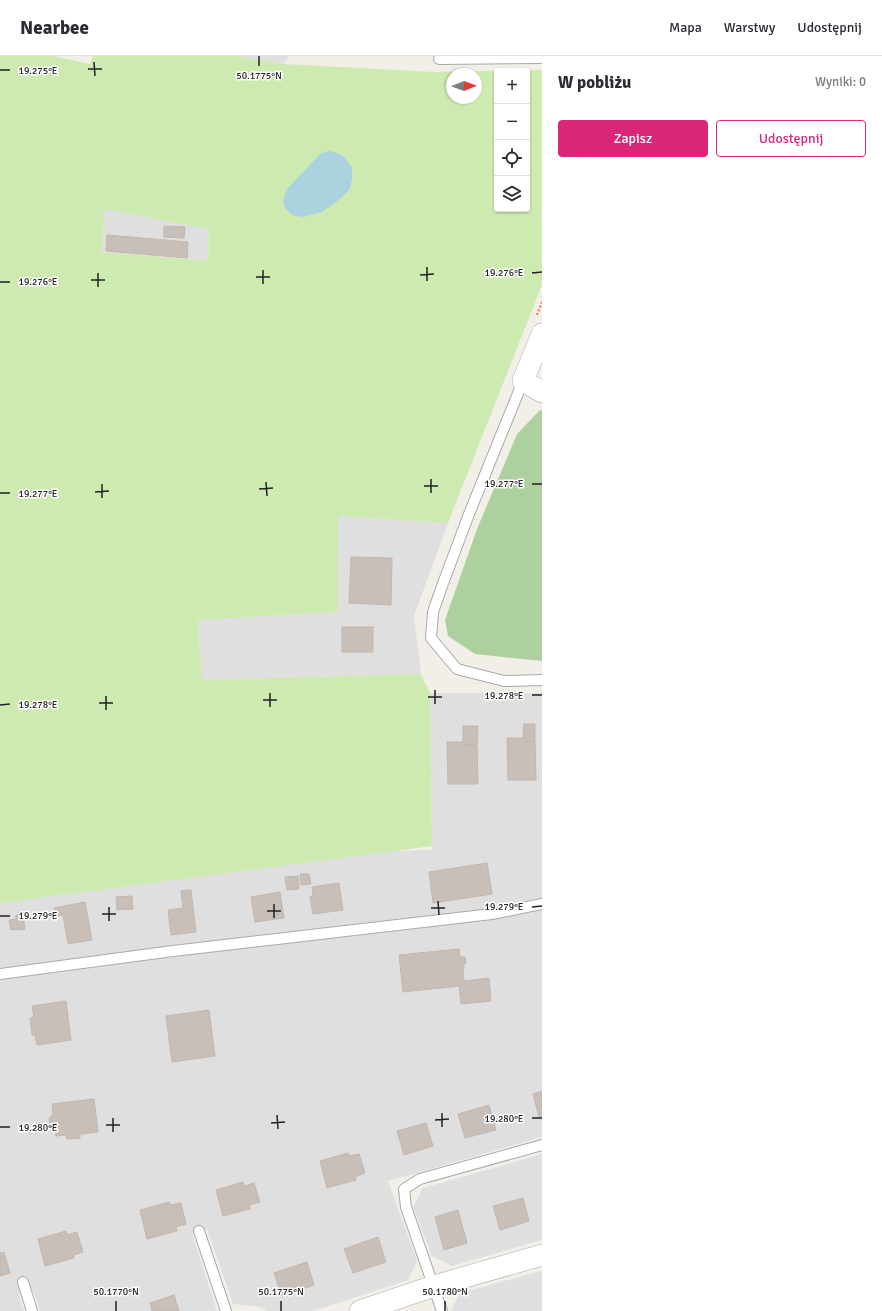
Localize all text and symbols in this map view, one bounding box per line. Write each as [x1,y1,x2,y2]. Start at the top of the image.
text: Nearbee [20,16,89,40]
text: Mapa [669,19,702,36]
text: Warstwy [724,19,775,36]
text: Udostępnij [797,19,862,36]
text: 19.275°E [19,65,58,77]
north arrow [446,68,482,104]
map controls [494,68,530,212]
button: + [494,68,530,104]
text: 50.1775°N [236,70,282,82]
text: W pobliżu [558,72,631,93]
text: Wyniki: 0 [815,74,866,90]
button: − [494,104,530,140]
button: Zapisz [558,120,708,157]
button: Udostępnij [716,120,866,157]
button: locate [494,140,530,176]
button: layers [494,176,530,212]
text: 19.276°E [485,267,524,279]
text: 19.276°E [19,276,58,288]
text: 19.277°E [485,478,524,490]
text: 19.277°E [19,488,58,500]
text: 19.278°E [485,690,524,702]
text: 19.278°E [19,699,58,711]
text: 19.279°E [485,901,524,913]
text: 19.279°E [19,910,58,922]
text: 19.280°E [485,1113,524,1125]
text: 19.280°E [19,1122,58,1134]
text: 50.1770°N [93,1286,139,1298]
text: 50.1775°N [258,1286,304,1298]
text: 50.1780°N [422,1286,468,1298]

